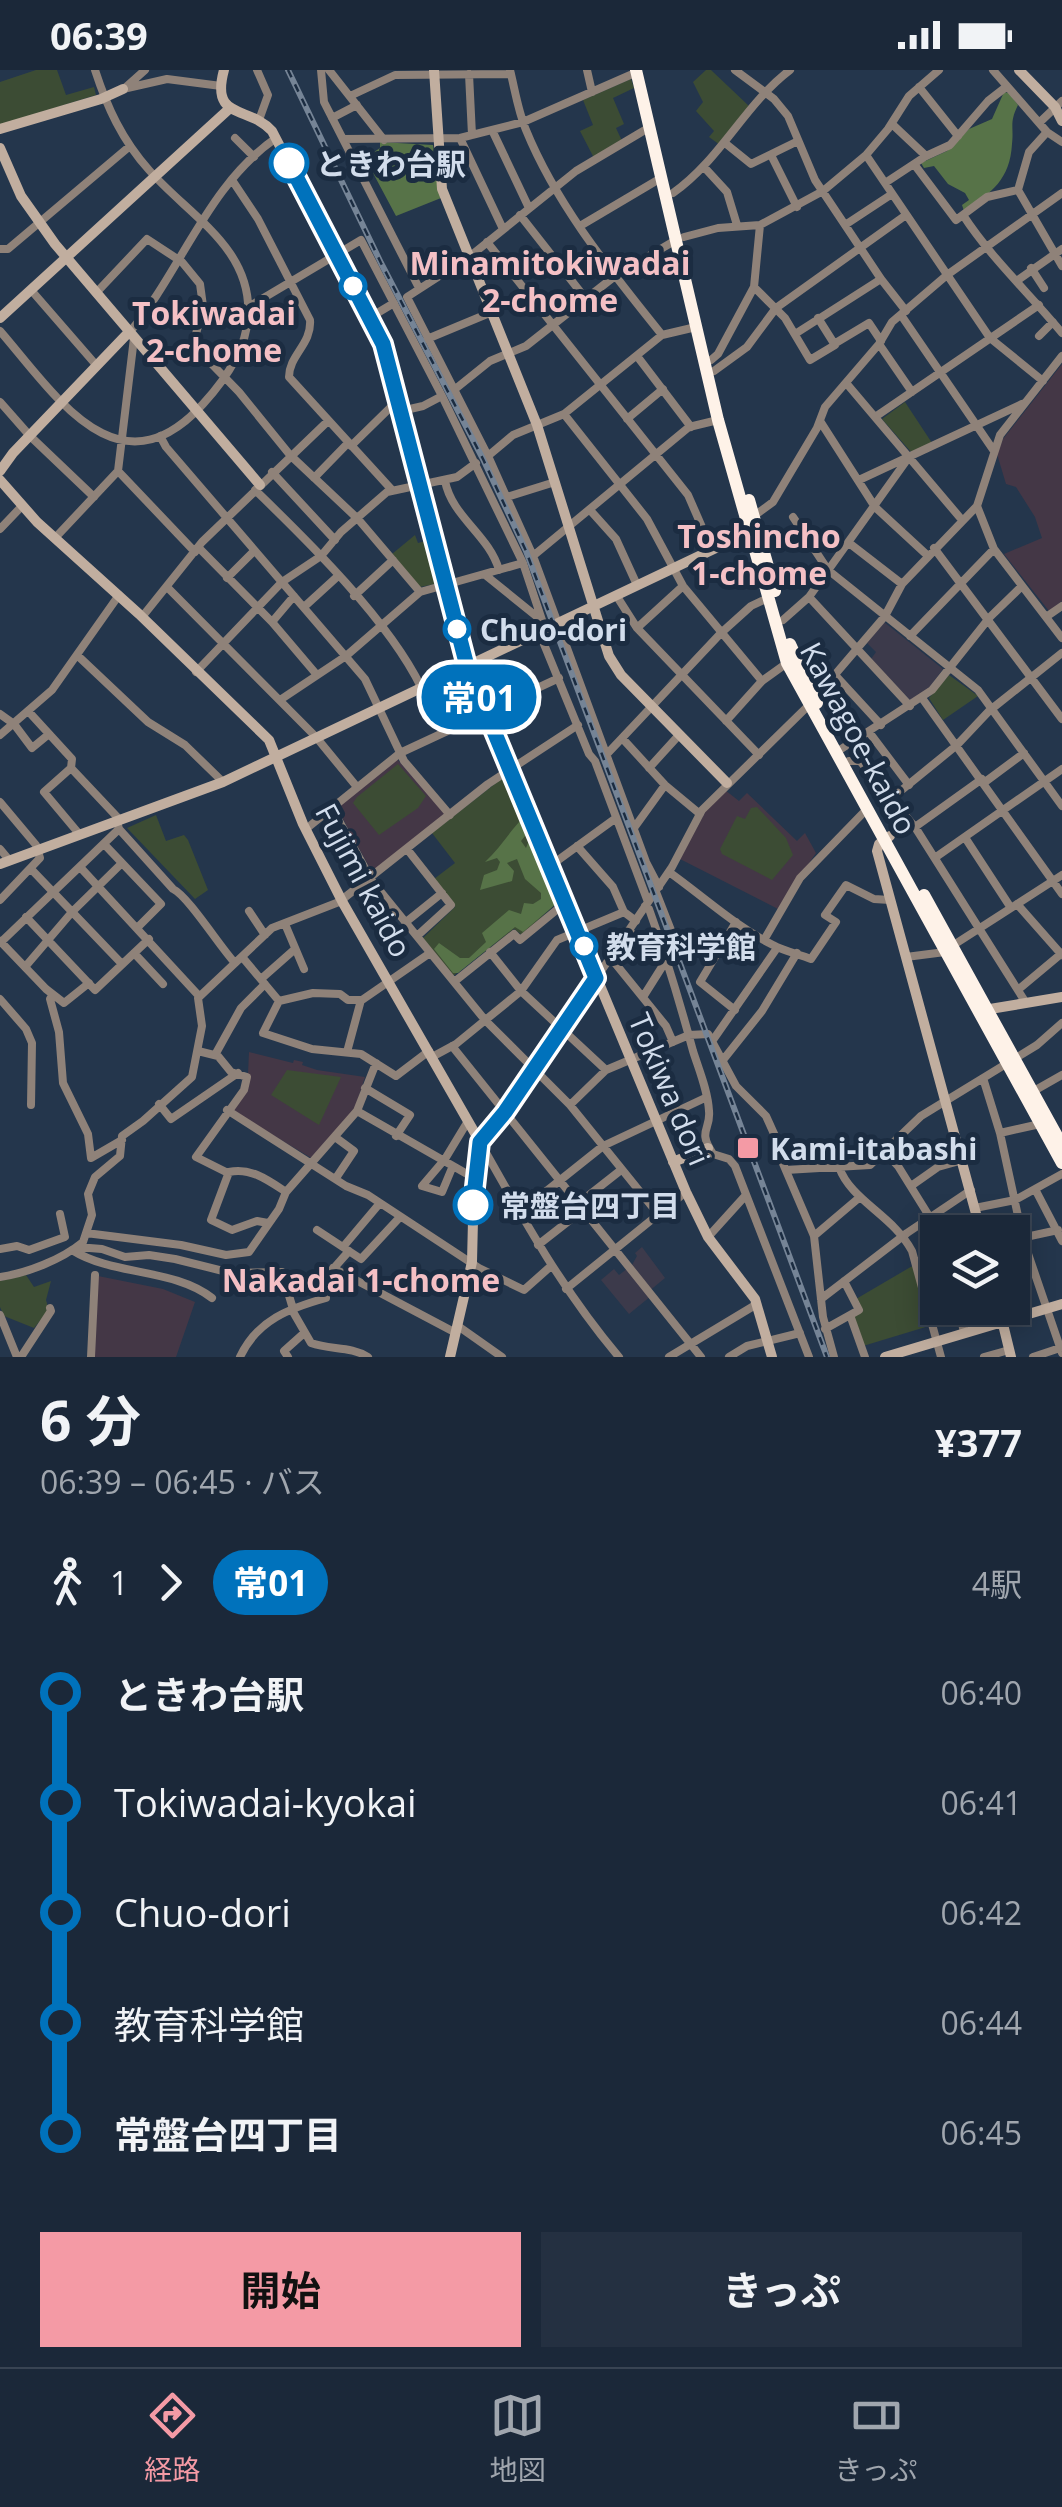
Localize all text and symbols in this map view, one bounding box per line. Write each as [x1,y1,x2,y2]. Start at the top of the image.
text: 06:39 [50,9,148,61]
place label: ときわ台駅 [316,143,466,184]
marker: ときわ台駅 [270,144,308,182]
district label: Minamitokiwadai 2-chome [410,241,690,321]
unlabelled marker [340,273,366,299]
district label: Tokiwadai 2-chome [132,291,296,371]
district label: Toshincho 1-chome [677,514,841,594]
place label: Chuo-dori [480,609,627,650]
marker: Chuo-dori [444,616,470,642]
street label: Kawagoe-kaido [791,635,927,841]
line badge: 常01 [422,664,536,730]
text: 常01 [441,674,517,721]
street label: Fujimi kaido [306,796,422,964]
place label: 教育科学館 [606,926,756,967]
marker: 教育科学館 [571,933,597,959]
street label: Tokiwa dori [620,1006,720,1172]
place label: Kami-itabashi [770,1128,978,1169]
marker: Kami-itabashi [735,1135,761,1161]
place label: 常盤台四丁目 [500,1185,680,1226]
marker: 常盤台四丁目 [454,1186,492,1224]
map controls [920,1215,1030,1325]
button: layers [920,1215,1030,1325]
district label: Nakadai 1-chome [222,1258,500,1301]
text: 6 分 [40,1382,141,1457]
text: ¥377 [935,1416,1022,1468]
text: 06:39 – 06:45 · バス [40,1460,325,1503]
icon: walk [40,1555,95,1610]
icon: forward [143,1555,198,1610]
text: 常01 [233,1559,308,1606]
text: 1 [110,1561,128,1604]
text: 4駅 [972,1562,1022,1605]
text: ときわ台駅 [114,1668,304,1720]
text: 06:40 [940,1671,1022,1714]
text: Tokiwadai-kyokai [114,1776,417,1828]
text: 06:41 [940,1781,1022,1824]
text: Chuo-dori [114,1886,291,1938]
text: 06:42 [940,1891,1022,1934]
text: 教育科学館 [114,1998,304,2050]
text: 06:44 [940,2001,1022,2044]
text: 常盤台四丁目 [114,2108,342,2160]
text: 06:45 [940,2111,1022,2154]
button: 開始 [40,2232,521,2347]
button: きっぷ [541,2232,1022,2347]
tab: 経路 [145,2388,201,2488]
tab: 地図 [490,2388,546,2488]
tab: きっぷ [835,2388,917,2488]

